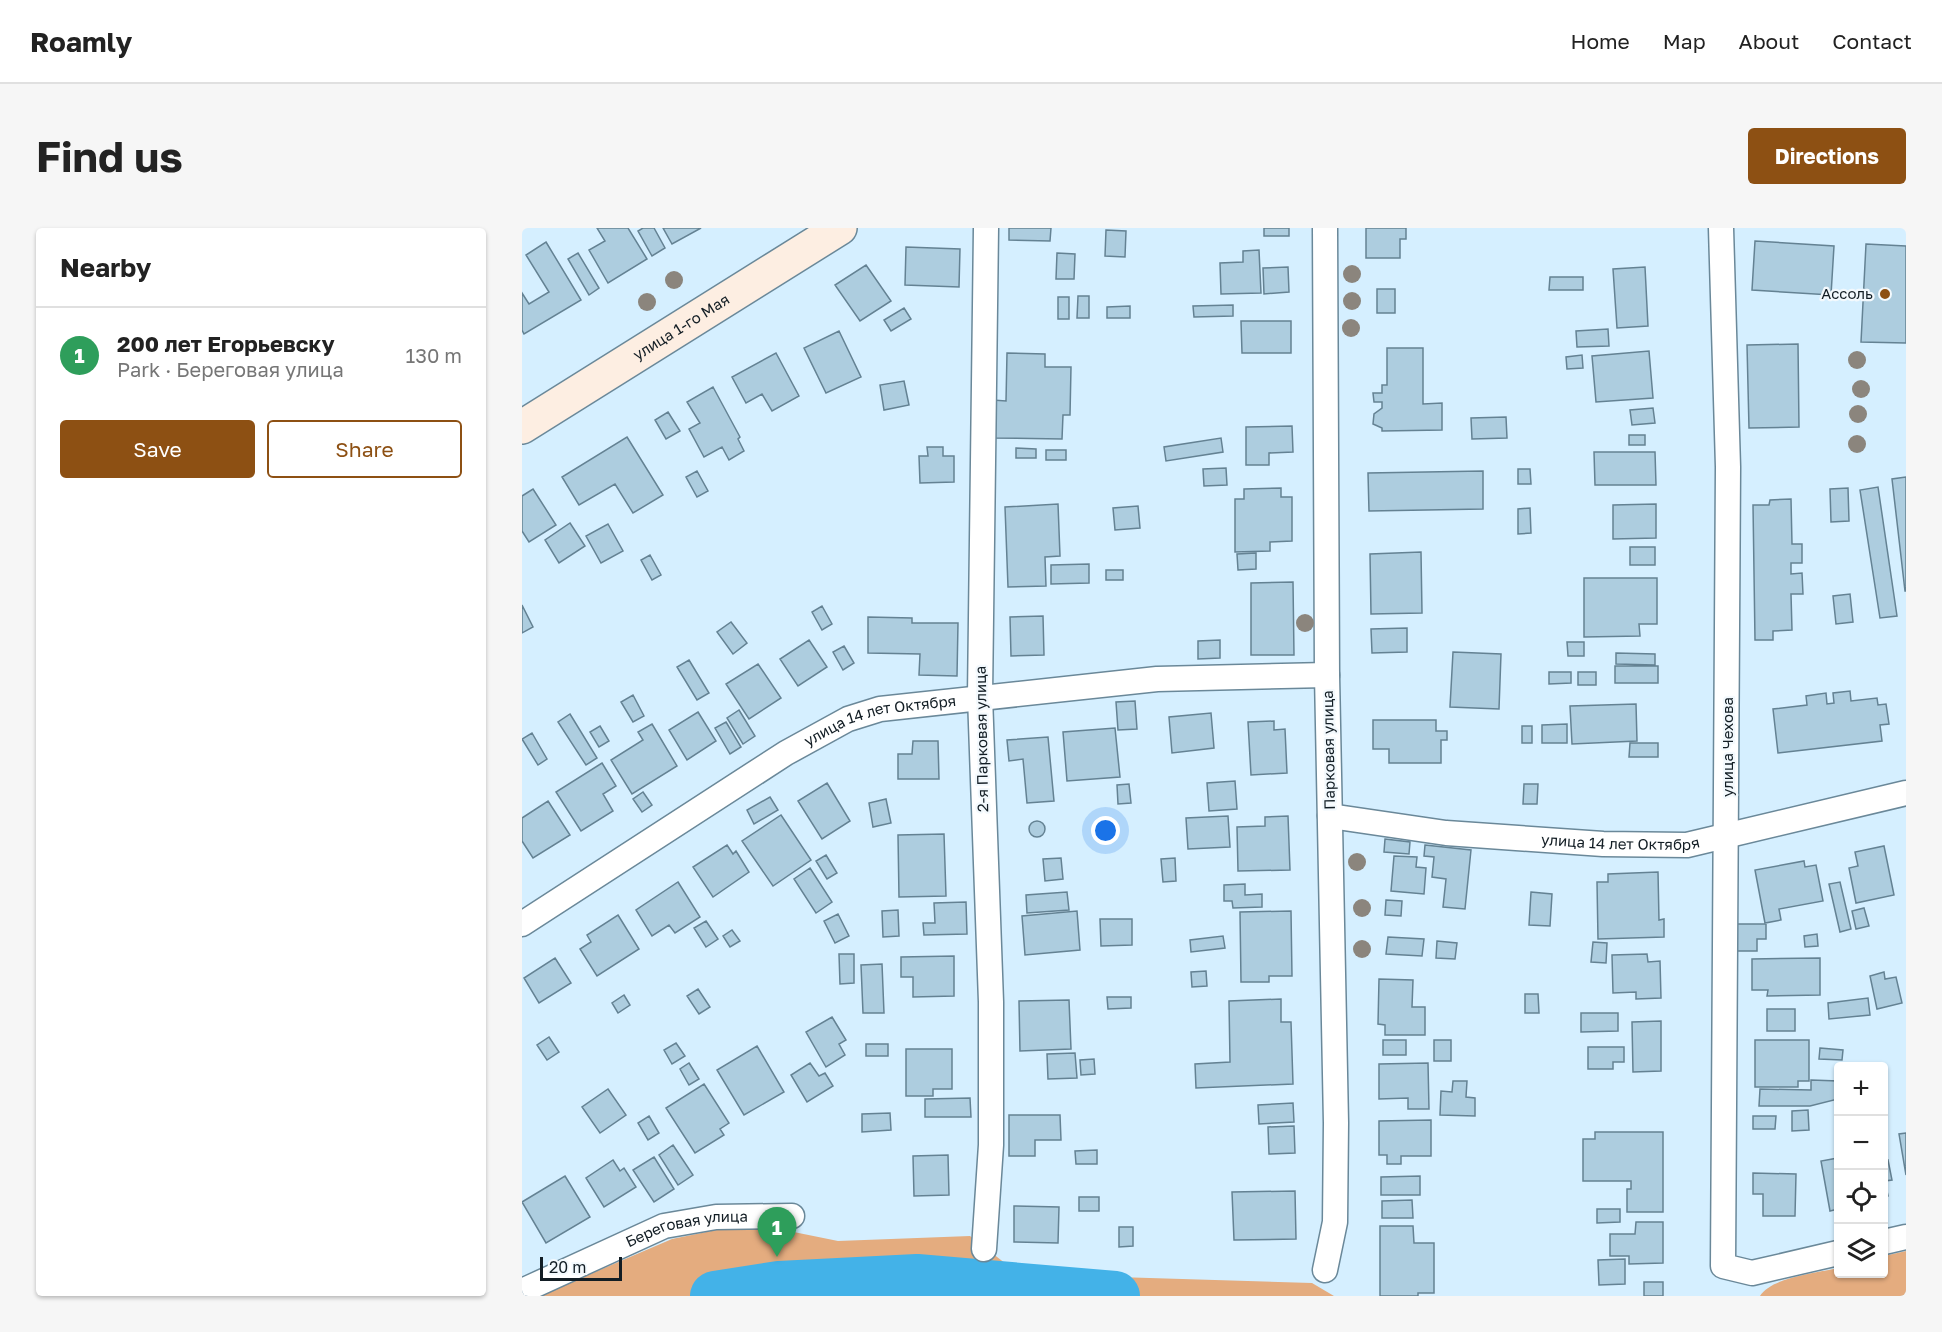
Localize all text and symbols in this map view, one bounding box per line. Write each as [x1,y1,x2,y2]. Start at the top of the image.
text: Roamly [30,25,132,58]
text: Home [1570,28,1630,54]
text: Map [1663,28,1706,54]
text: About [1739,28,1799,54]
text: Contact [1832,28,1912,54]
button: Directions [1748,128,1906,184]
text: Find us [36,131,183,181]
text: Nearby [60,252,151,283]
place label: Ассоль [1821,284,1873,302]
marker: Ассоль [1878,287,1892,301]
street label: улица 1-го Мая [629,290,732,363]
text: 200 лет Егорьевску [117,330,335,357]
text: 1 [74,343,85,367]
text: 130 m [406,343,462,367]
text: Park · Береговая улица [117,357,344,381]
button: Save [60,420,255,478]
button: Share [267,420,462,478]
street label: 2-я Парковая улица [971,666,991,812]
street label: Парковая улица [1318,690,1338,810]
street label: улица 14 лет Октября [801,691,957,749]
street label: улица Чехова [1718,697,1736,797]
your location [1091,816,1120,845]
street label: улица 14 лет Октября [1541,830,1701,853]
map controls [1834,1062,1888,1278]
button: + [1834,1062,1888,1116]
button: − [1834,1116,1888,1170]
button: locate [1834,1170,1888,1224]
street label: Береговая улица [623,1207,748,1250]
pin: 1 [758,1208,796,1257]
button: layers [1834,1224,1888,1278]
scale bar [540,1254,622,1282]
text: 20 m [549,1257,586,1277]

